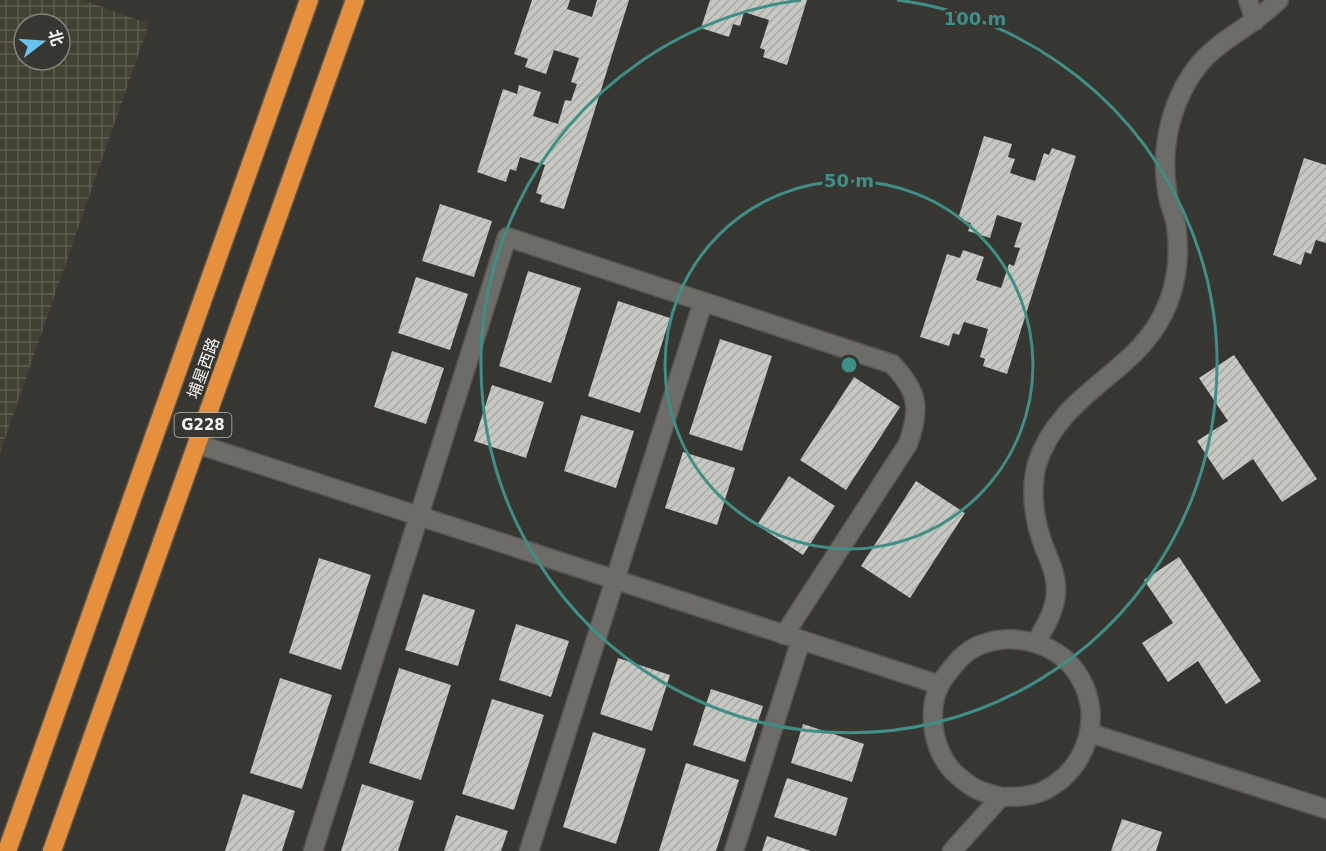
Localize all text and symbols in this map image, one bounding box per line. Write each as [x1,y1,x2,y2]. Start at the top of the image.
text: 100 m [944,8,1006,29]
north arrow [12,12,72,72]
text: 北 [44,27,67,48]
text: 50 m [824,170,874,191]
street label: 埔星西路 [184,335,223,401]
centre of rings [839,355,859,375]
road number: G228 [174,413,232,437]

